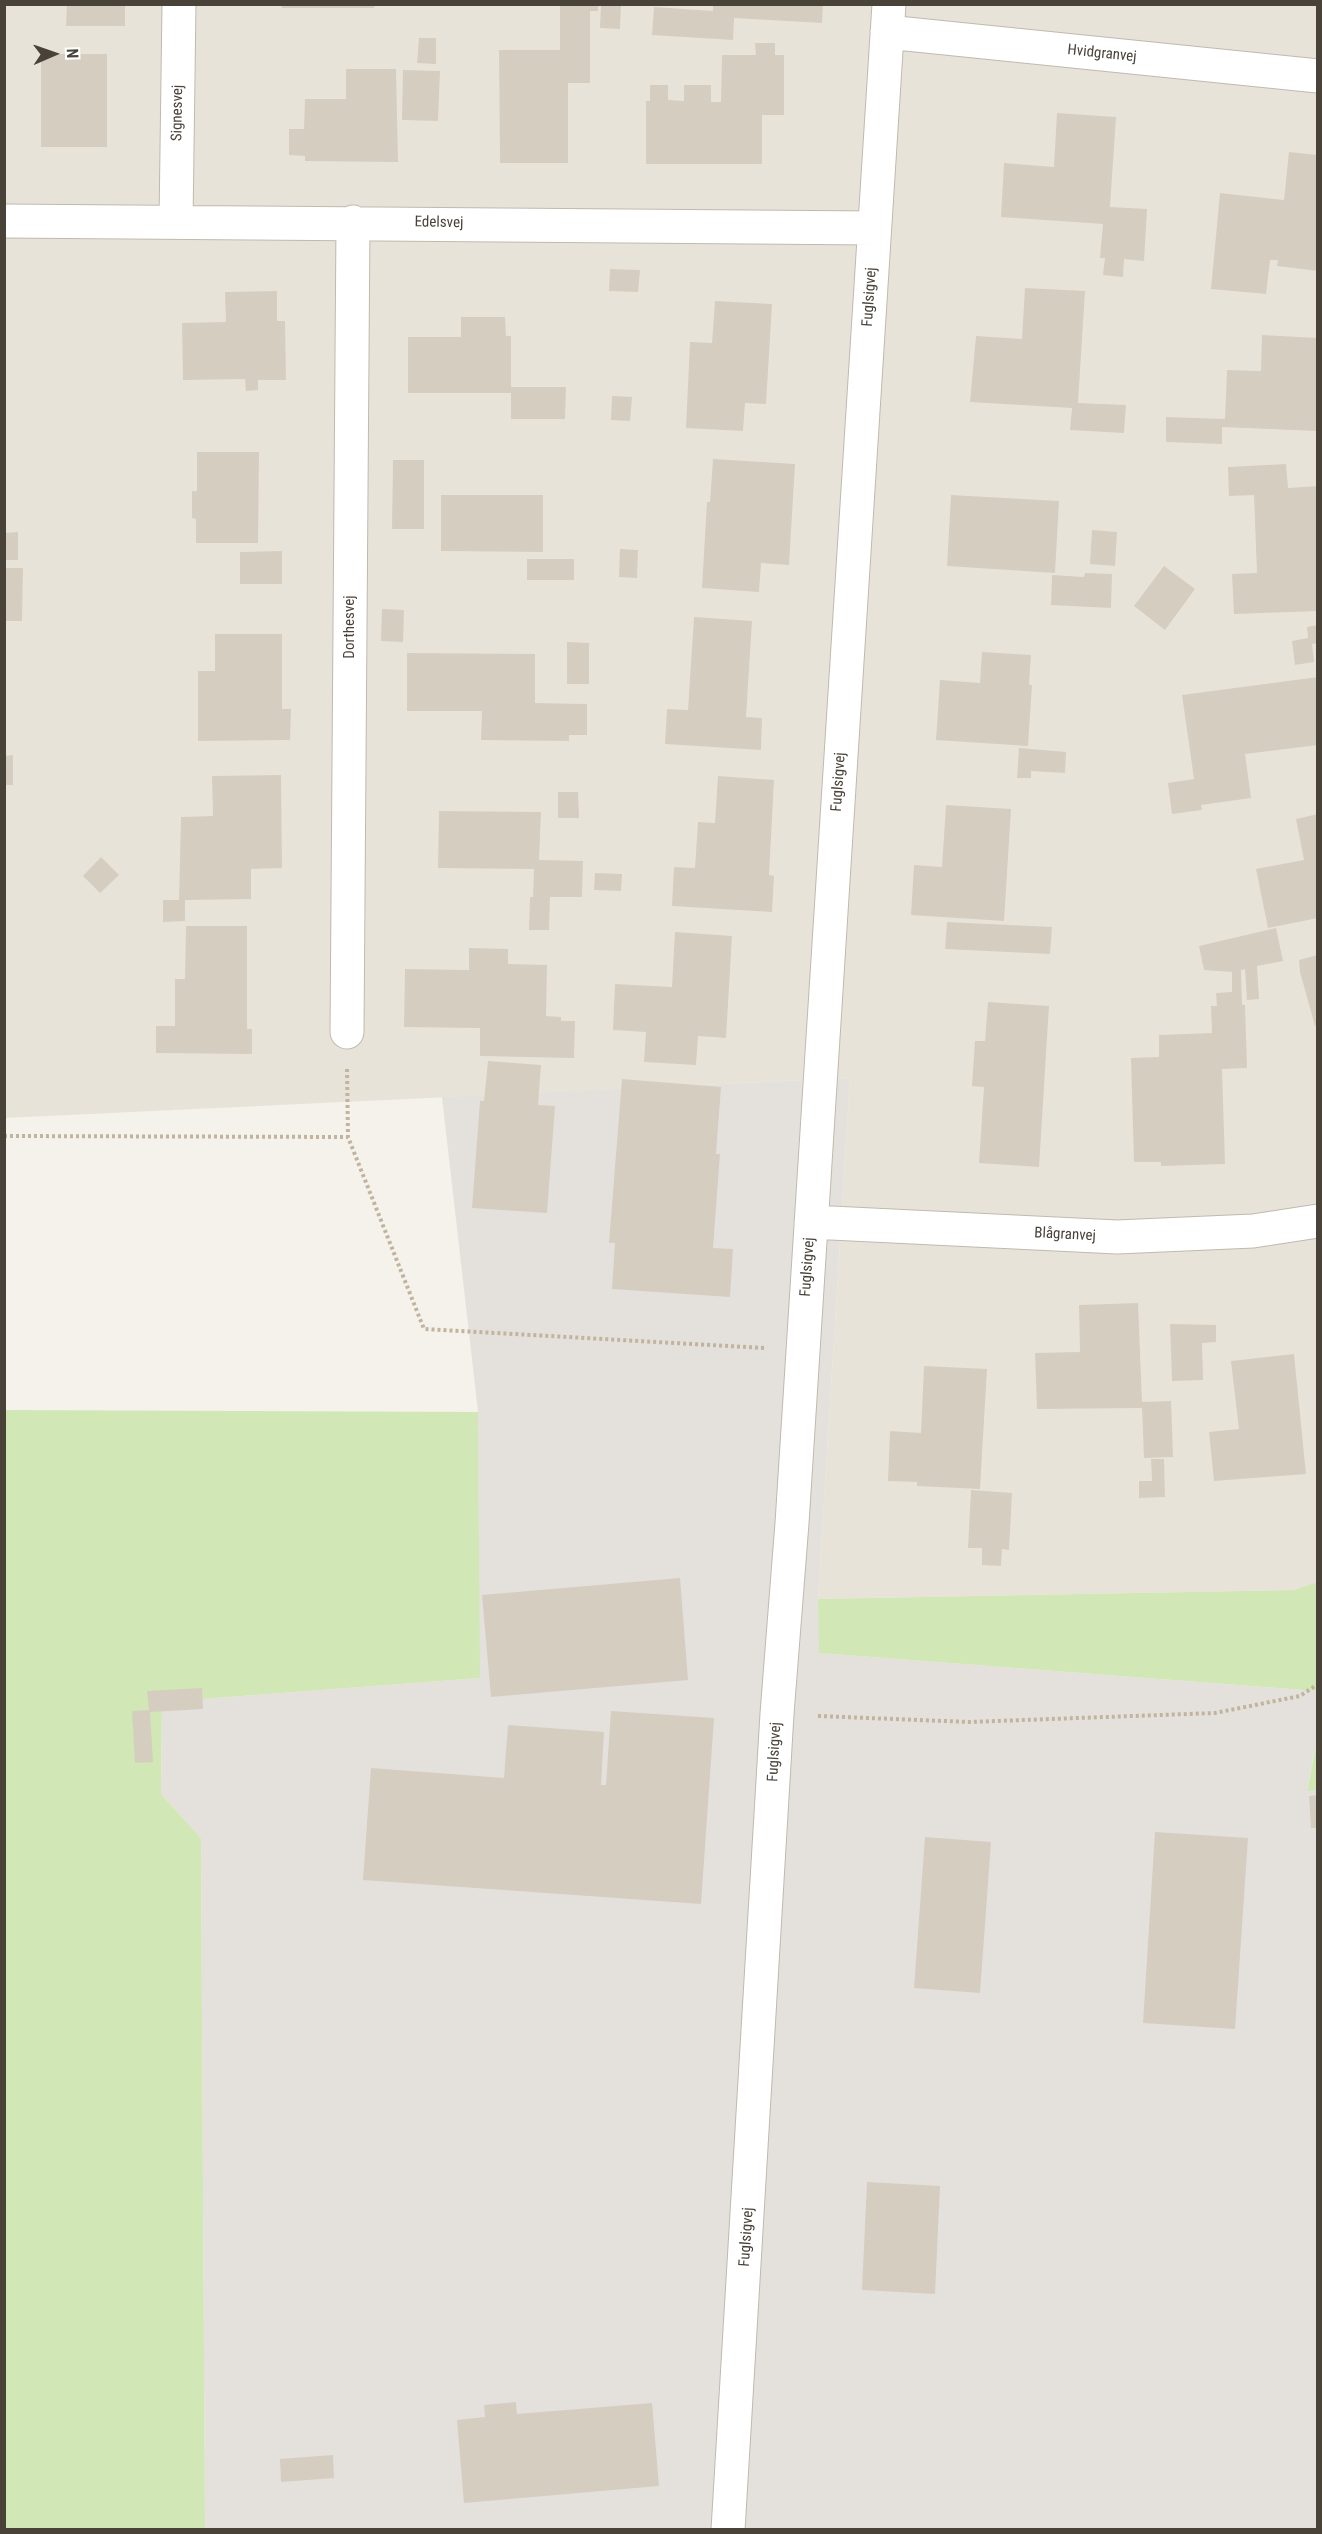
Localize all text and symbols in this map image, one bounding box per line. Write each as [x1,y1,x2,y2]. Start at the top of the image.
north arrow [24,24,84,84]
street label: Hvidgranvej [1067,41,1137,67]
text: N [63,48,82,59]
street label: Signesvej [169,85,187,141]
street label: Edelsvej [414,214,464,232]
street label: Fuglsigvej [859,267,881,327]
street label: Dorthesvej [341,595,359,659]
street label: Fuglsigvej [828,752,850,812]
street label: Blågranvej [1034,1224,1096,1246]
street label: Fuglsigvej [797,1237,819,1297]
street label: Fuglsigvej [764,1722,786,1782]
street label: Fuglsigvej [736,2207,758,2267]

